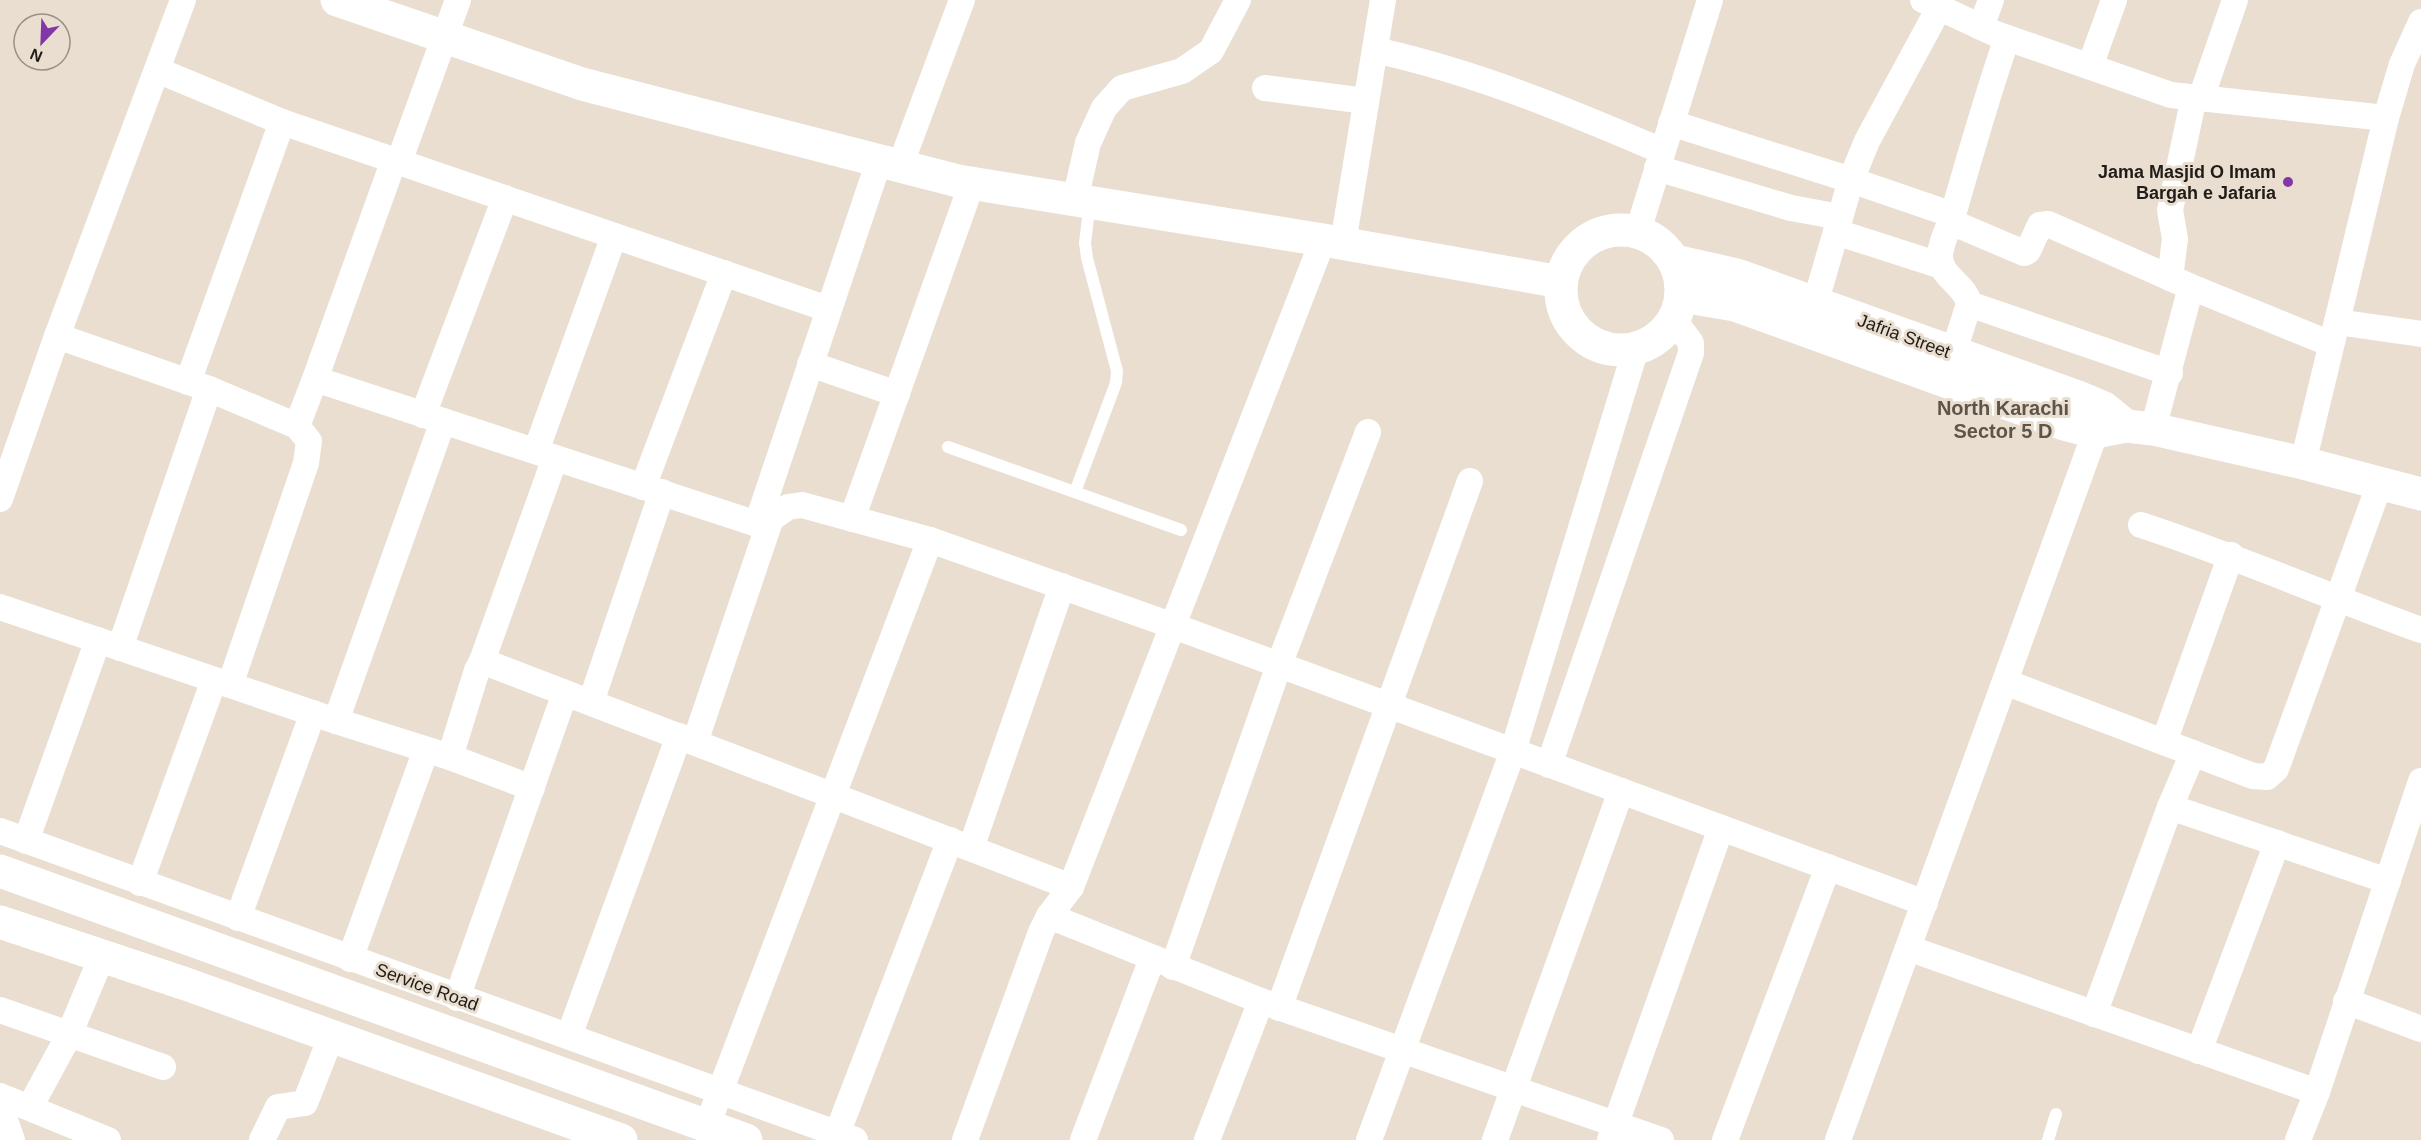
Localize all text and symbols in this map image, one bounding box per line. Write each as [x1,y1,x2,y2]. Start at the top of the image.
north arrow [12,12,72,72]
text: N [28,45,45,65]
place label: Jama Masjid O Imam Bargah e Jafaria [2098,162,2277,203]
marker: Jama Masjid O Imam Bargah e Jafaria [2281,175,2295,189]
street label: Jafria Street [1855,310,1953,362]
district label: North Karachi Sector 5 D [1937,397,2069,442]
street label: Service Road [373,959,481,1015]

